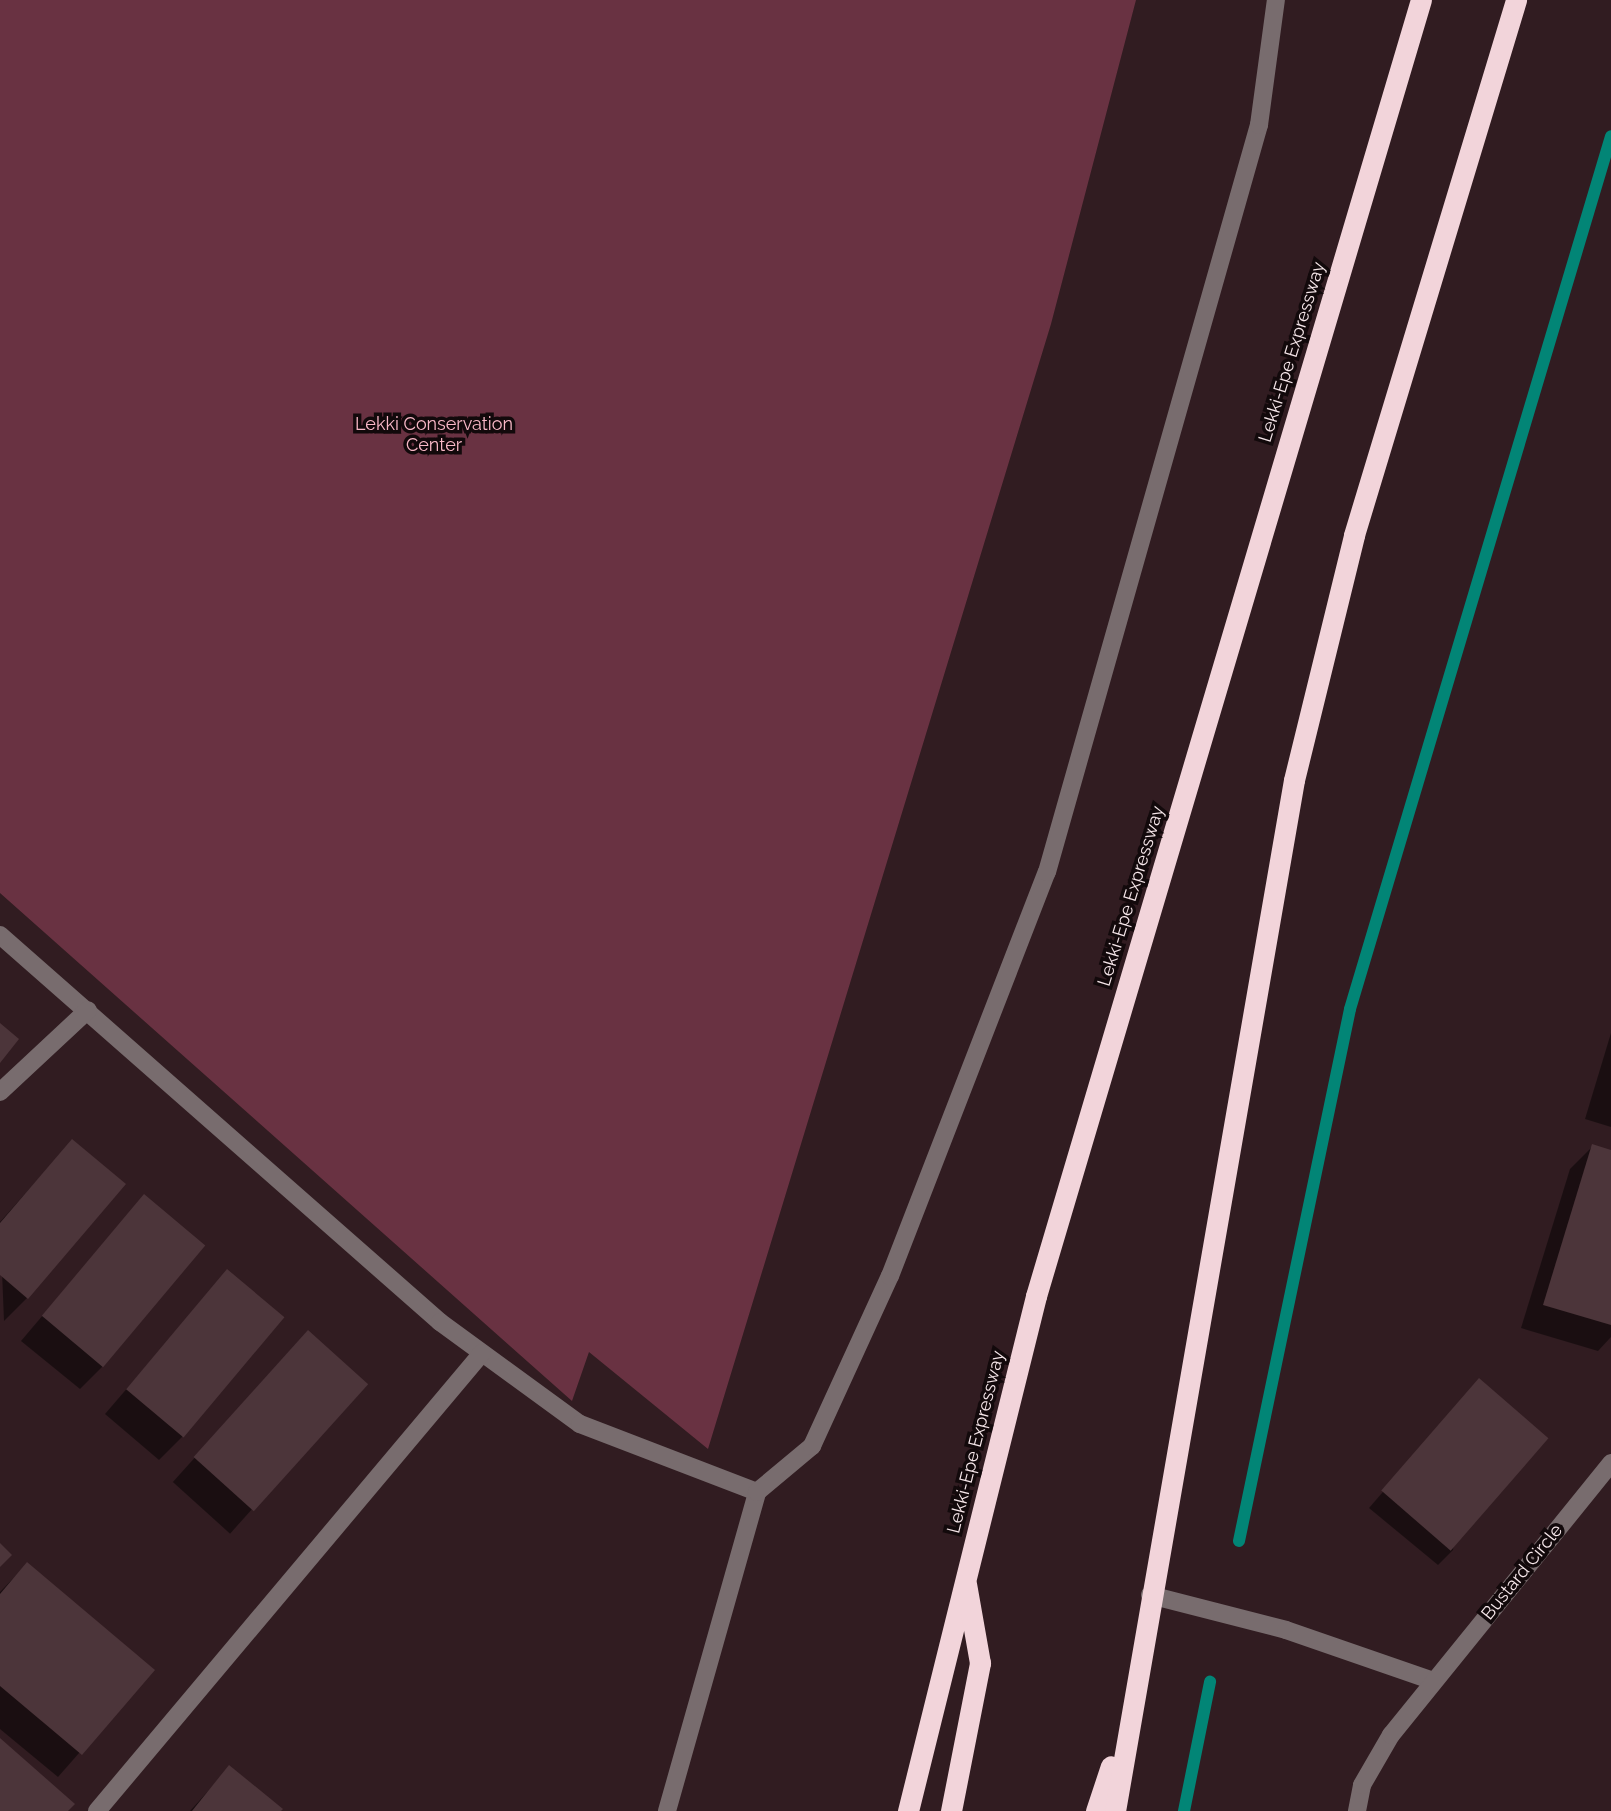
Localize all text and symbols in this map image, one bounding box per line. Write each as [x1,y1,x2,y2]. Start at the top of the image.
street label: Lekki-Epe Expressway [1254,259,1330,445]
park label: Lekki Conservation Center [355,414,513,457]
street label: Lekki-Epe Expressway [1093,803,1169,989]
street label: Lekki-Epe Expressway [943,1349,1009,1535]
street label: Bustard Circle [1477,1520,1567,1624]

